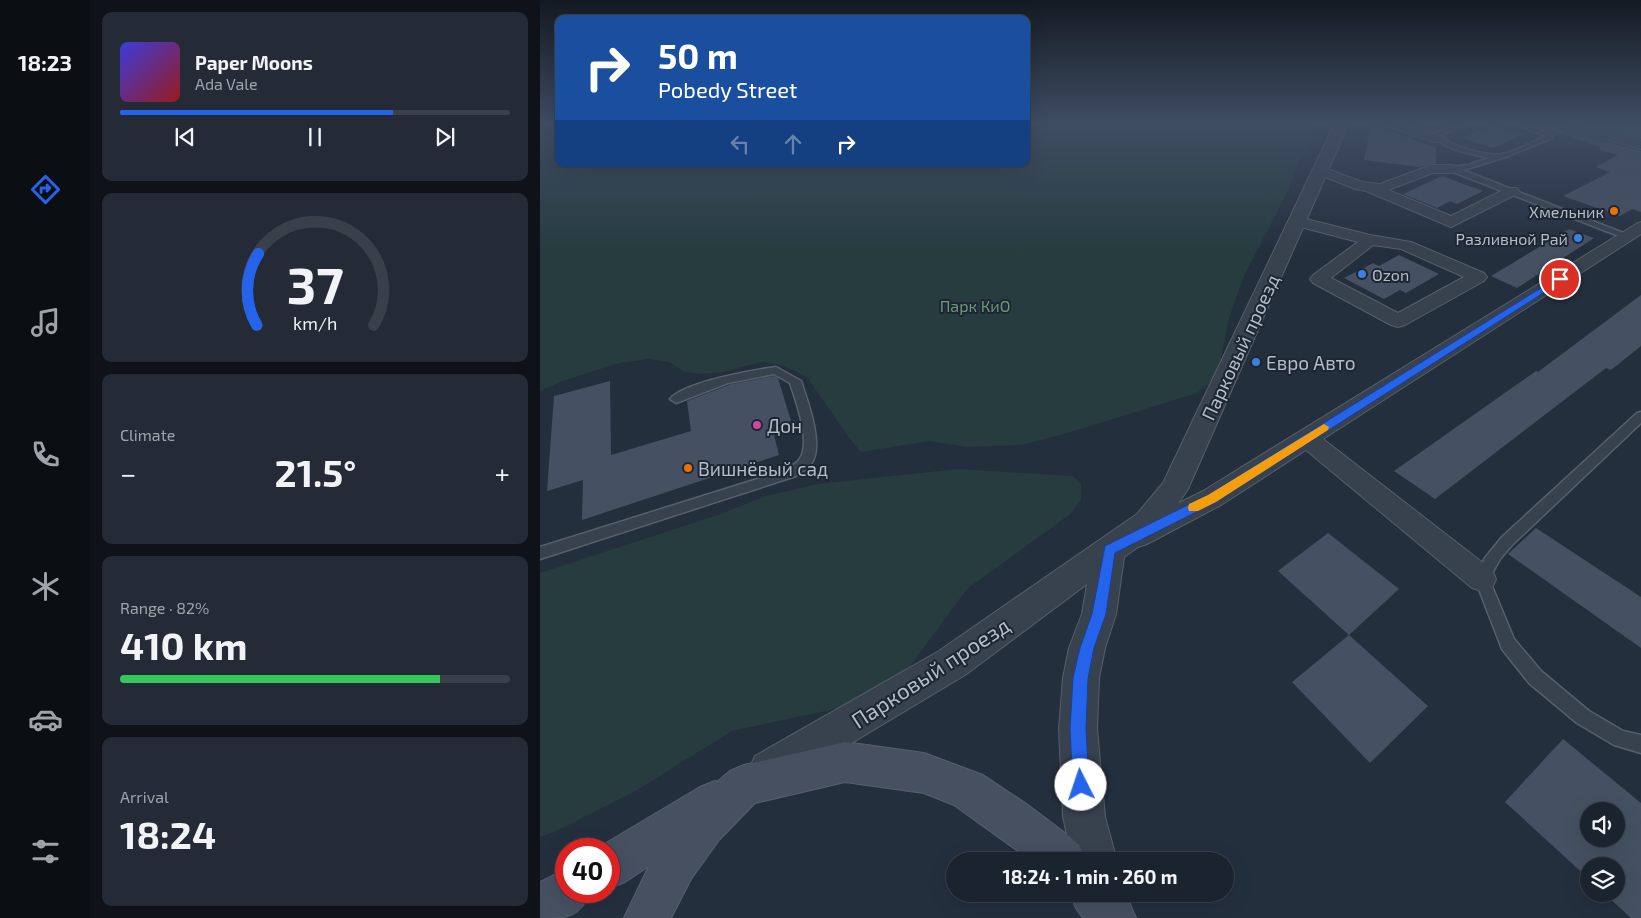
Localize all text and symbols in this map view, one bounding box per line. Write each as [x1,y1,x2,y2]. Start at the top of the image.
text: 50 m [658,34,738,76]
icon: right [575,35,640,100]
text: 18:23 [18,49,72,75]
text: Paper Moons [195,51,313,74]
text: Ada Vale [195,74,258,93]
text: Pobedy Street [658,76,798,102]
icon: previous [171,123,199,151]
icon: pause [301,123,329,151]
icon: next [431,123,459,151]
icon: left [726,130,754,158]
icon: ahead [779,130,807,158]
icon: right [832,130,860,158]
icon: directions [28,172,63,207]
place label: Хмельник [1529,202,1604,221]
marker: Хмельник [1608,205,1620,217]
place label: Разливной Рай [1455,229,1568,248]
marker: Разливной Рай [1572,232,1584,244]
text: 37 [287,252,343,314]
pin [1539,258,1581,300]
place label: Ozon [1372,265,1409,284]
icon: arrive [1546,265,1574,293]
marker: Ozon [1356,268,1368,280]
street label: Парковый проезд [1196,270,1284,424]
park label: Парк КиО [940,296,1010,315]
icon: music [28,305,63,340]
text: km/h [293,312,337,334]
place label: Евро Авто [1266,351,1356,374]
marker: Евро Авто [1250,356,1262,368]
place label: Дон [767,414,802,437]
marker: Дон [751,419,763,431]
text: Climate [120,425,175,444]
icon: phone [28,437,63,472]
text: 21.5° [275,449,356,495]
text: − [120,456,136,490]
text: + [495,456,510,490]
place label: Вишнёвый сад [698,457,828,480]
marker: Вишнёвый сад [682,462,694,474]
icon: climate [28,569,63,604]
text: Range · 82% [120,598,209,617]
street label: Парковый проезд [846,611,1014,733]
text: 410 km [120,622,248,668]
icon: car [28,702,63,737]
position arrow [1054,758,1106,810]
text: Arrival [120,787,169,806]
map controls [1580,802,1625,902]
button: sound [1580,802,1625,847]
text: 18:24 [120,811,216,857]
icon: filters [28,834,63,869]
speed limit sign: 40 [555,838,620,903]
button: layers [1580,857,1625,902]
text: 18:24 · 1 min · 260 m [1003,865,1177,888]

